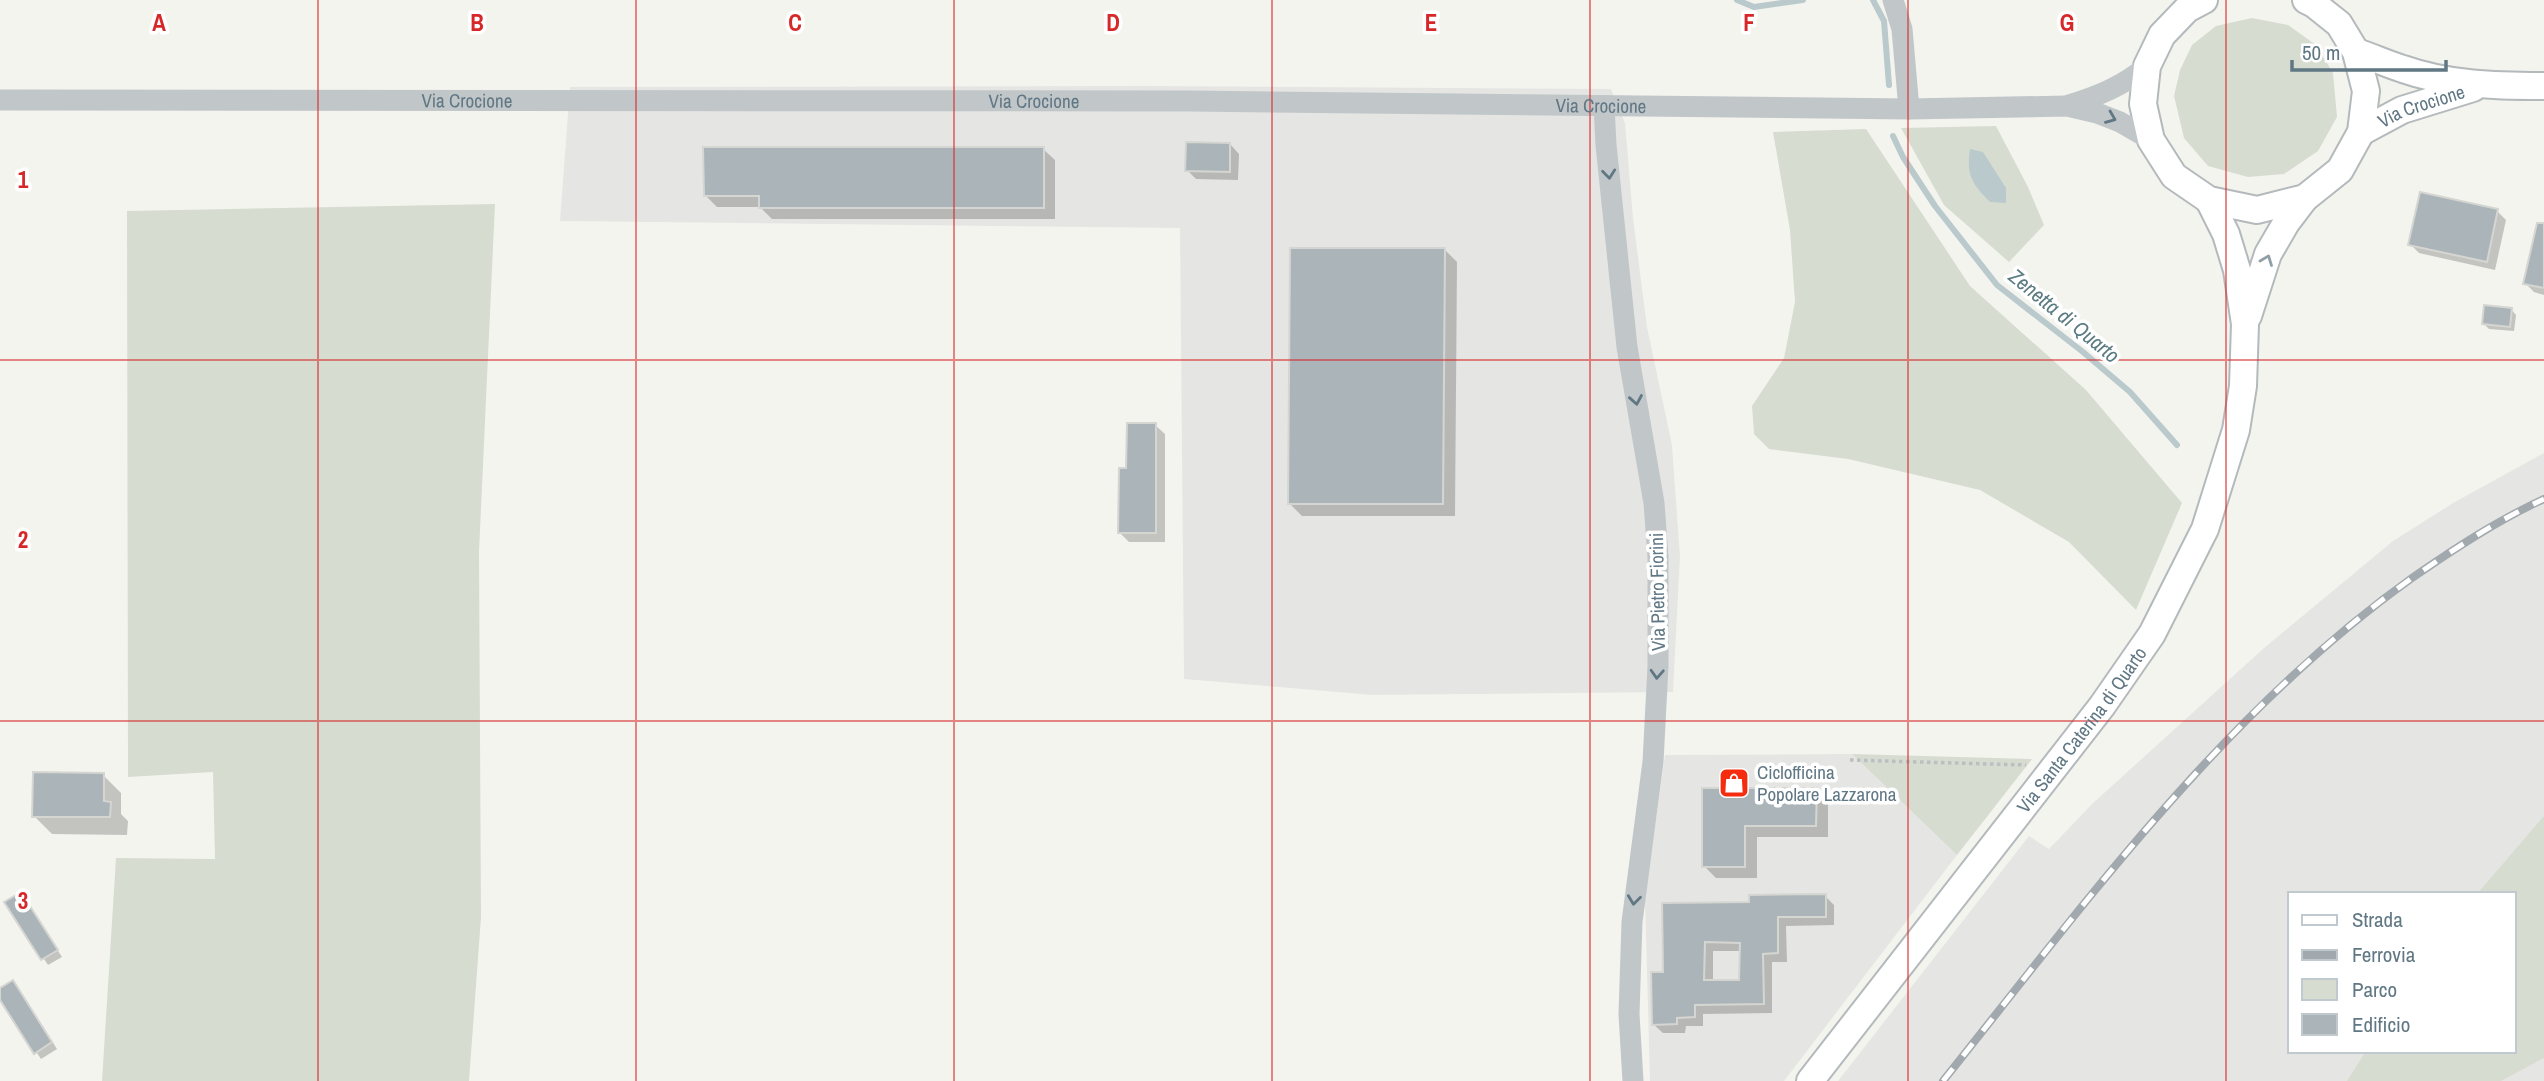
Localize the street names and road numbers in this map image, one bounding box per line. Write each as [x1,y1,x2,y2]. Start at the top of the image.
street label: Via Crocione [2373,78,2468,134]
street label: Via Crocione [422,87,512,113]
street label: Via Crocione [989,88,1079,114]
street label: Via Crocione [1555,92,1646,119]
street label: Via Pietro Fiorini [1643,533,1671,651]
street label: Via Santa Caterina di Quarto [2011,641,2152,818]

